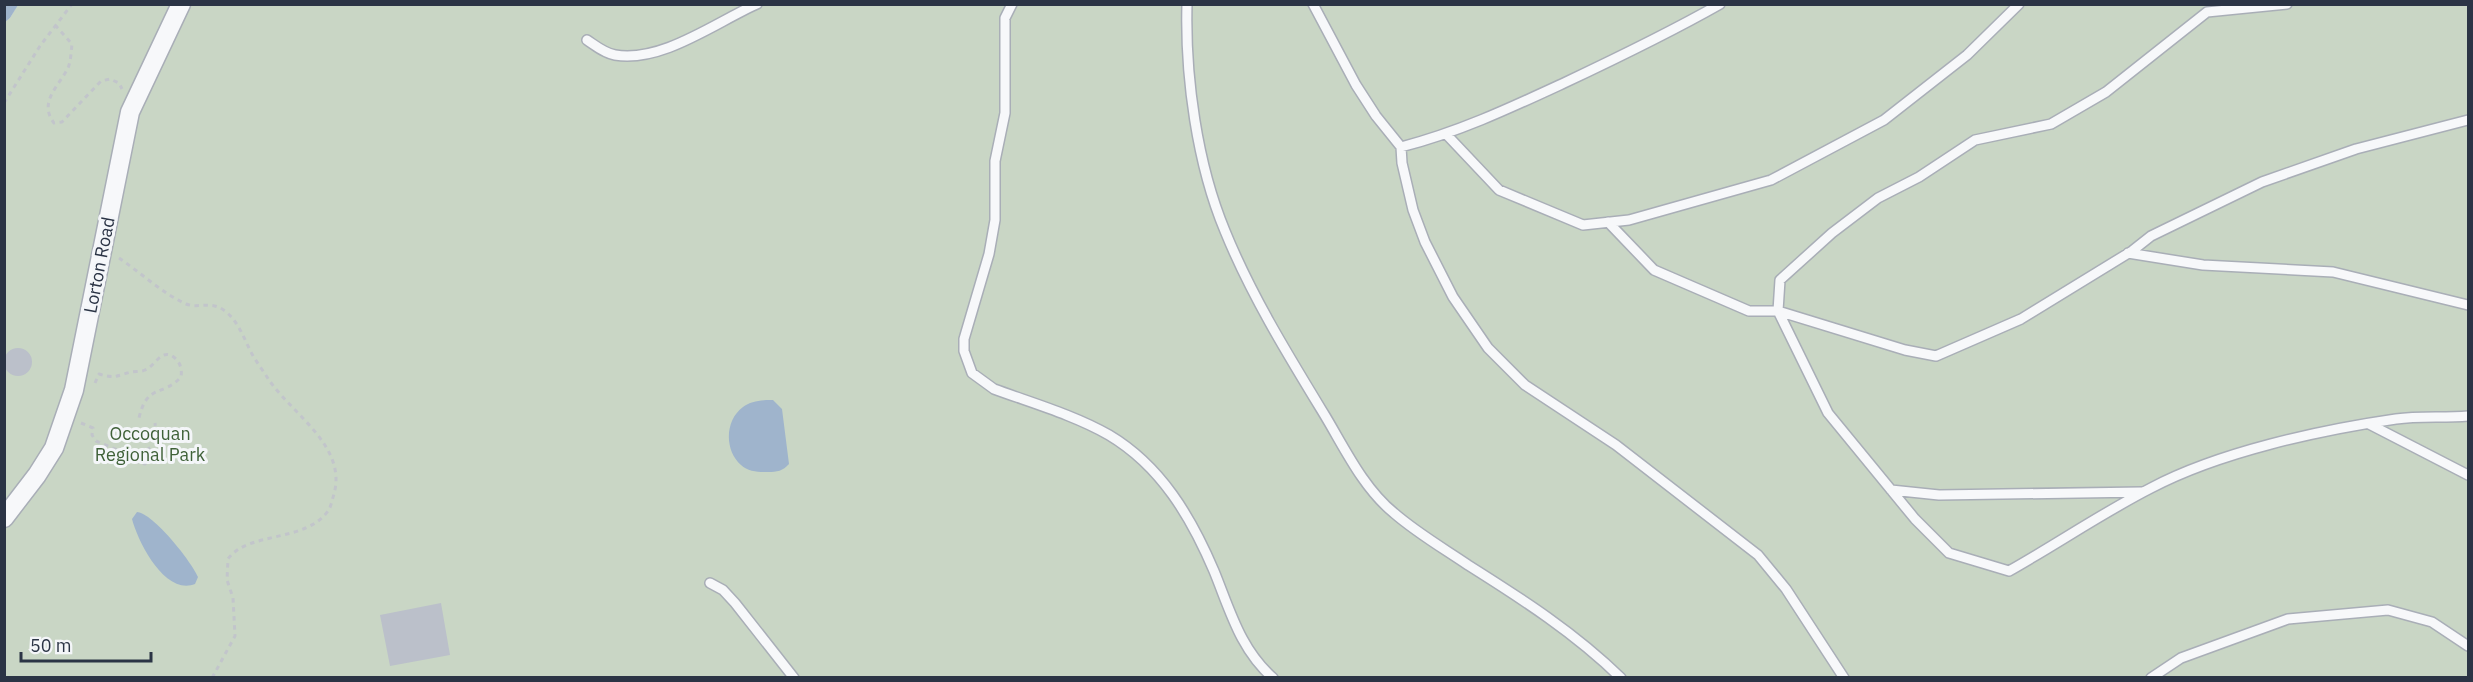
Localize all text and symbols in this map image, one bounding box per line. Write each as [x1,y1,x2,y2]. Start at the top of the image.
street label: Lorton Road [78,215,120,315]
park label: Occoquan Regional Park [95,422,206,466]
scale bar [21,625,152,663]
text: 50 m [30,634,72,657]

